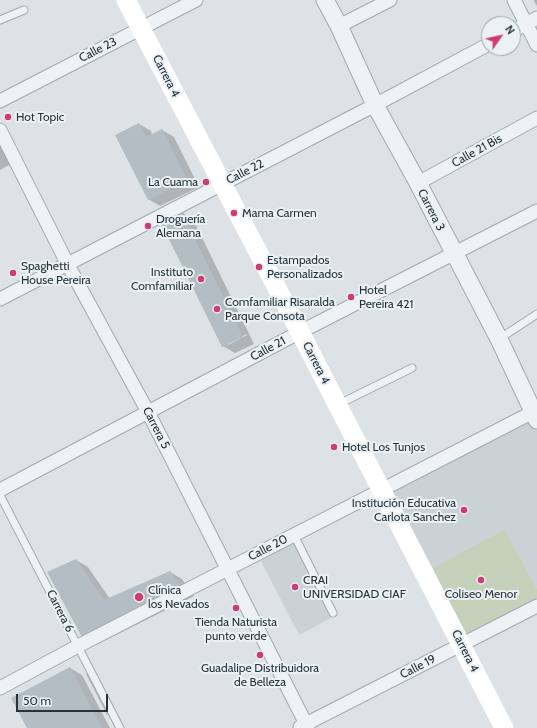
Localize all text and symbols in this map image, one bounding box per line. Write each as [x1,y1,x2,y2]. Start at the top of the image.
north arrow [481,16,521,56]
text: N [502,23,518,37]
street label: Calle 23 [77,34,119,66]
street label: Carrera 4 [149,52,183,100]
place label: Hot Topic [16,110,64,124]
marker: Hot Topic [3,112,13,122]
street label: Calle 21 Bis [449,131,505,171]
street label: Calle 22 [224,156,266,188]
place label: La Cuama [148,175,198,189]
marker: La Cuama [201,177,211,187]
street label: Carrera 3 [414,187,448,233]
place label: Mama Carmen [242,206,317,220]
marker: Mama Carmen [229,208,239,218]
place label: Droguería Alemana [156,212,205,240]
marker: Droguería Alemana [143,221,153,231]
place label: Estampados Personalizados [267,253,343,281]
place label: Spaghetti House Pereira [21,259,91,287]
marker: Estampados Personalizados [254,262,264,272]
place label: Instituto Comfamiliar [131,265,193,293]
marker: Spaghetti House Pereira [8,268,18,278]
marker: Instituto Comfamiliar [196,274,206,284]
place label: Hotel Pereira 421 [359,283,413,311]
marker: Hotel Pereira 421 [346,292,356,302]
place label: Comfamiliar Risaralda Parque Consota [225,295,335,323]
marker: Comfamiliar Risaralda Parque Consota [212,304,222,314]
street label: Calle 21 [248,334,288,364]
street label: Carrera 4 [299,339,333,387]
street label: Carrera 5 [139,405,173,451]
place label: Hotel Los Tunjos [342,440,425,454]
marker: Hotel Los Tunjos [329,442,339,452]
place label: Institución Educativa Carlota Sanchez [352,496,456,524]
marker: Institución Educativa Carlota Sanchez [459,505,469,515]
street label: Calle 20 [246,532,290,564]
place label: CRAI UNIVERSIDAD CIAF [303,573,406,601]
marker: Coliseo Menor [476,575,486,585]
marker: CRAI UNIVERSIDAD CIAF [290,582,300,592]
place label: Clínica los Nevados [148,583,209,611]
street label: Carrera 6 [43,587,77,635]
place label: Coliseo Menor [445,587,517,601]
marker: Clínica los Nevados [133,591,145,603]
marker: Tienda Naturista punto verde [231,603,241,613]
place label: Tienda Naturista punto verde [195,615,277,643]
street label: Carrera 4 [448,627,482,675]
marker: Guadalipe Distribuidora de Belleza [255,650,265,660]
street label: Calle 19 [398,652,438,682]
place label: Guadalipe Distribuidora de Belleza [201,661,319,689]
scale bar [18,686,110,712]
text: 50 m [23,693,51,708]

